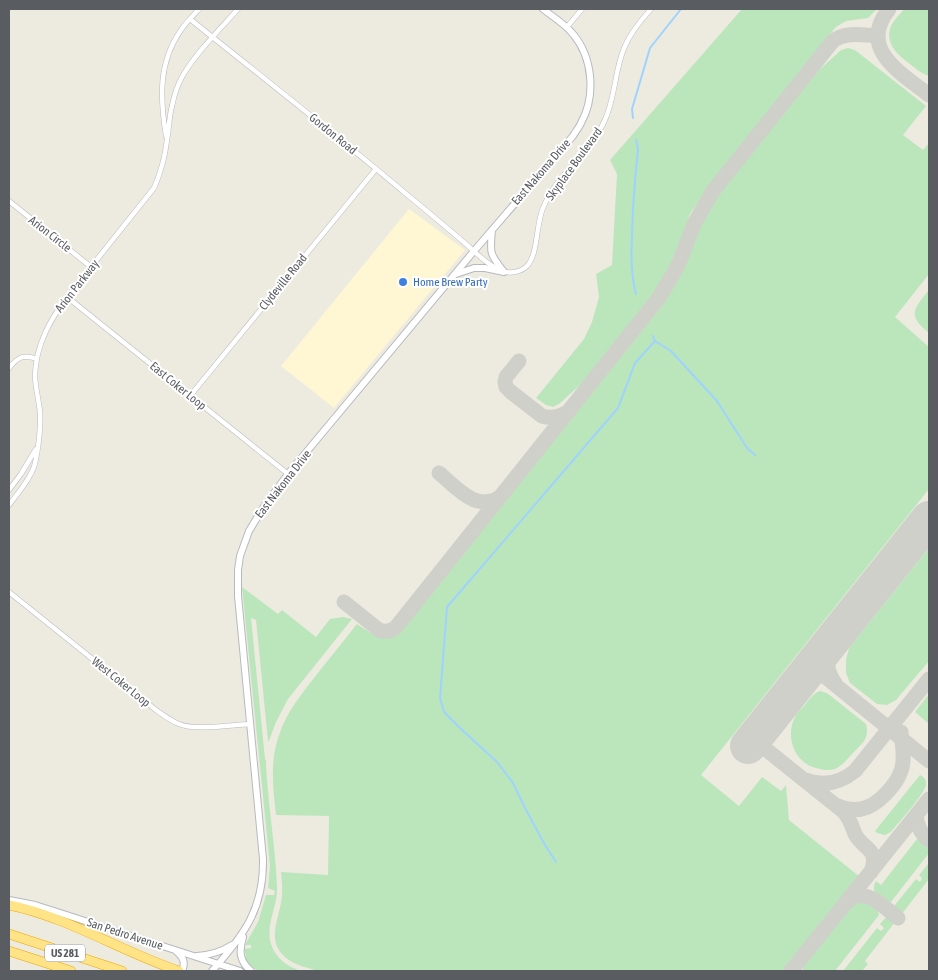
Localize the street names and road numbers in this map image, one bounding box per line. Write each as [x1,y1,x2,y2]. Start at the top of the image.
street label: Gordon Road [306,111,360,157]
street label: Skyplace Boulevard [543,125,605,203]
street label: East Nakoma Drive [509,136,573,208]
street label: Arion Circle [26,213,74,255]
street label: Clydeville Road [256,251,310,313]
street label: Arion Parkway [52,257,102,315]
street label: East Coker Loop [147,359,209,413]
street label: East Nakoma Drive [252,447,314,521]
street label: West Coker Loop [89,654,153,710]
street label: San Pedro Avenue [85,915,165,953]
road number: US 281 [45,944,85,961]

